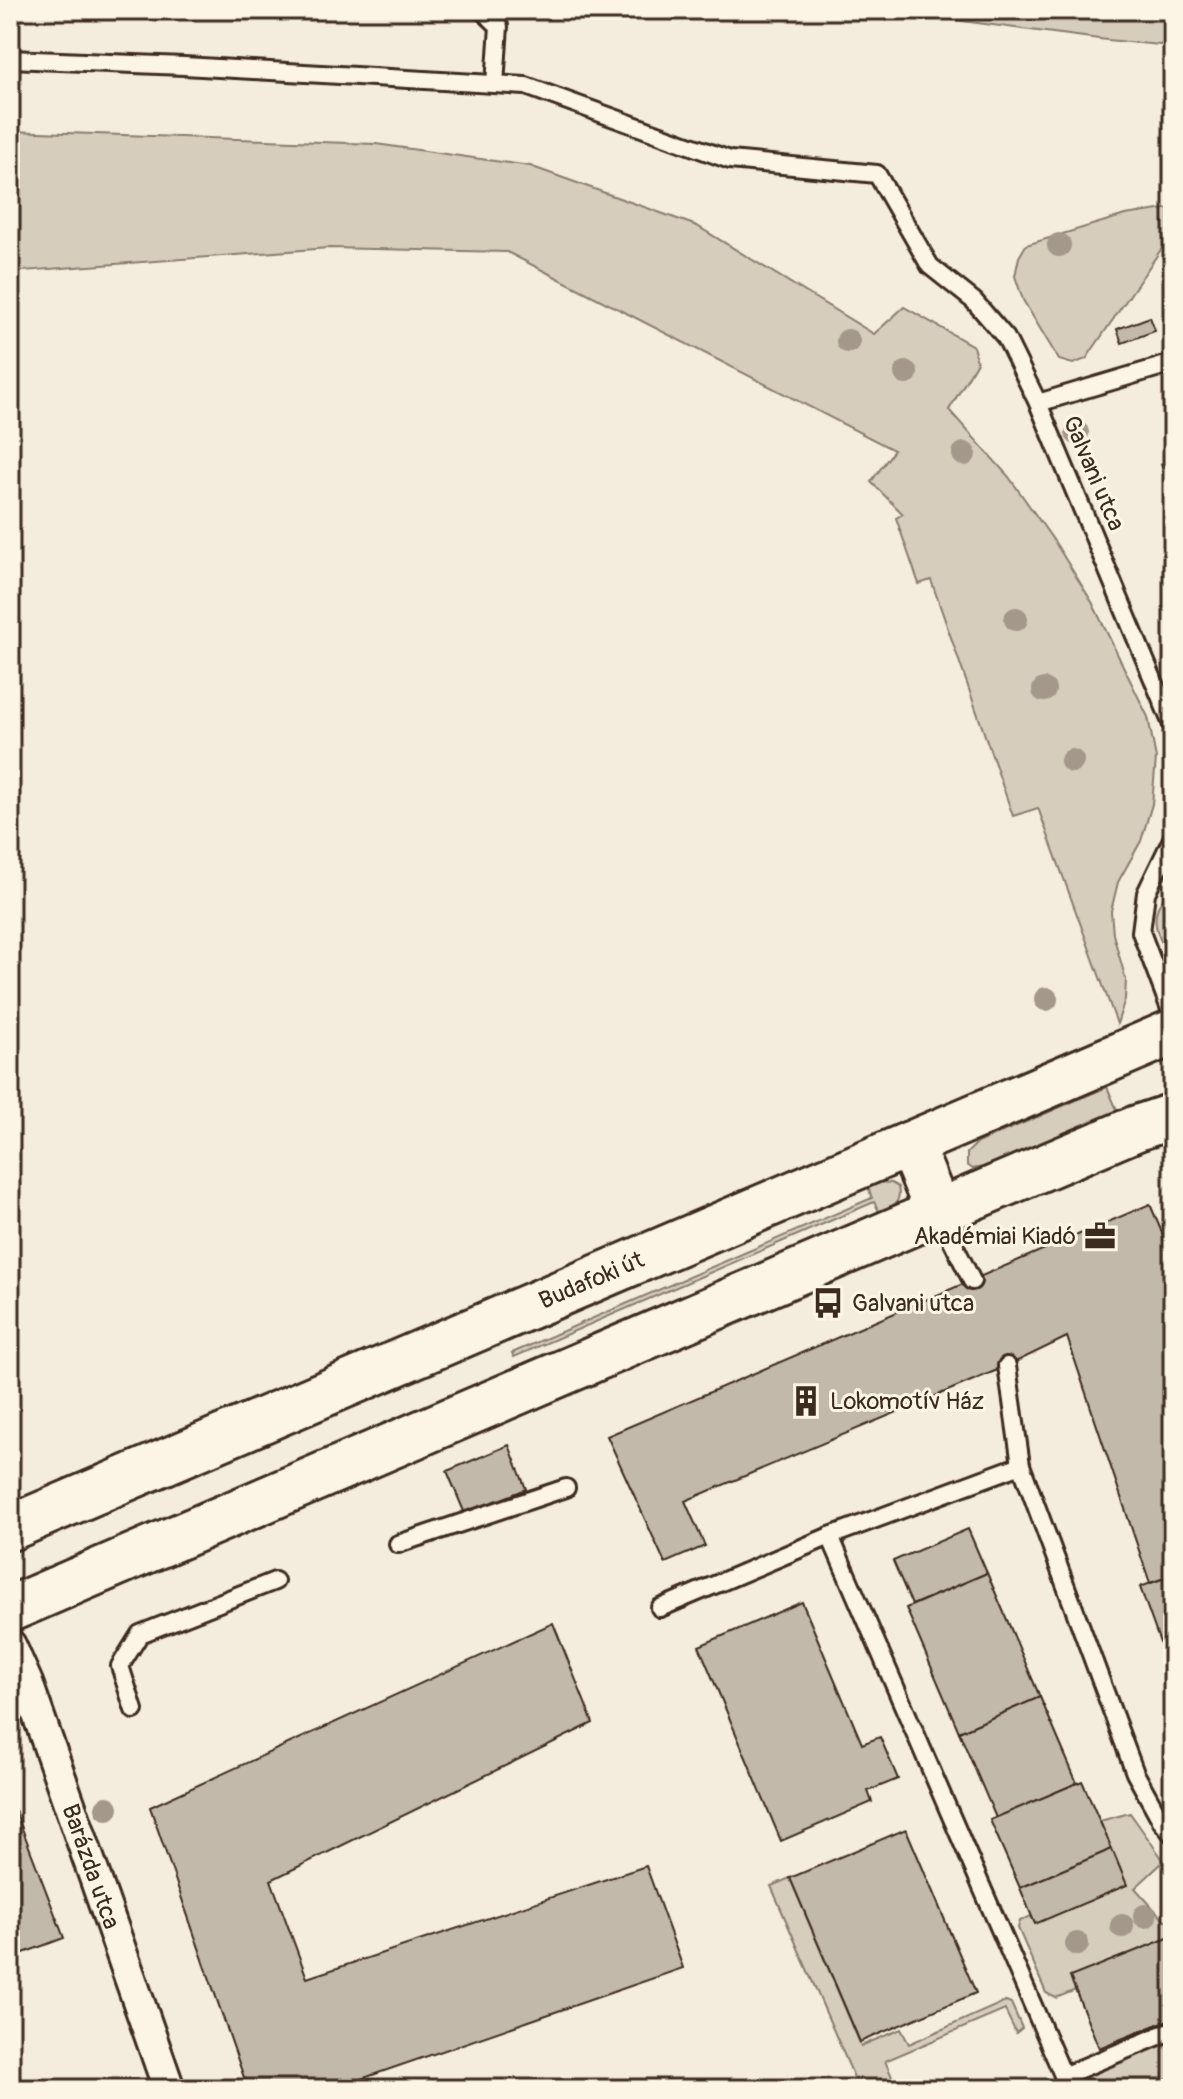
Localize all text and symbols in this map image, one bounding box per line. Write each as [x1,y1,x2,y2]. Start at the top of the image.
street label: Galvani utca [1056,411,1131,535]
office icon: Akadémiai Kiadó [1083,1219,1117,1253]
place label: Akadémiai Kiadó [914,1222,1076,1251]
street label: Budafoki út [535,1245,649,1316]
bus stop icon: Galvani utca [811,1286,845,1320]
place label: Galvani utca [852,1289,974,1318]
building icon: Lokomotív Ház [789,1384,823,1418]
place label: Lokomotív Ház [830,1387,984,1416]
street label: Barázda utca [55,1800,126,1933]

